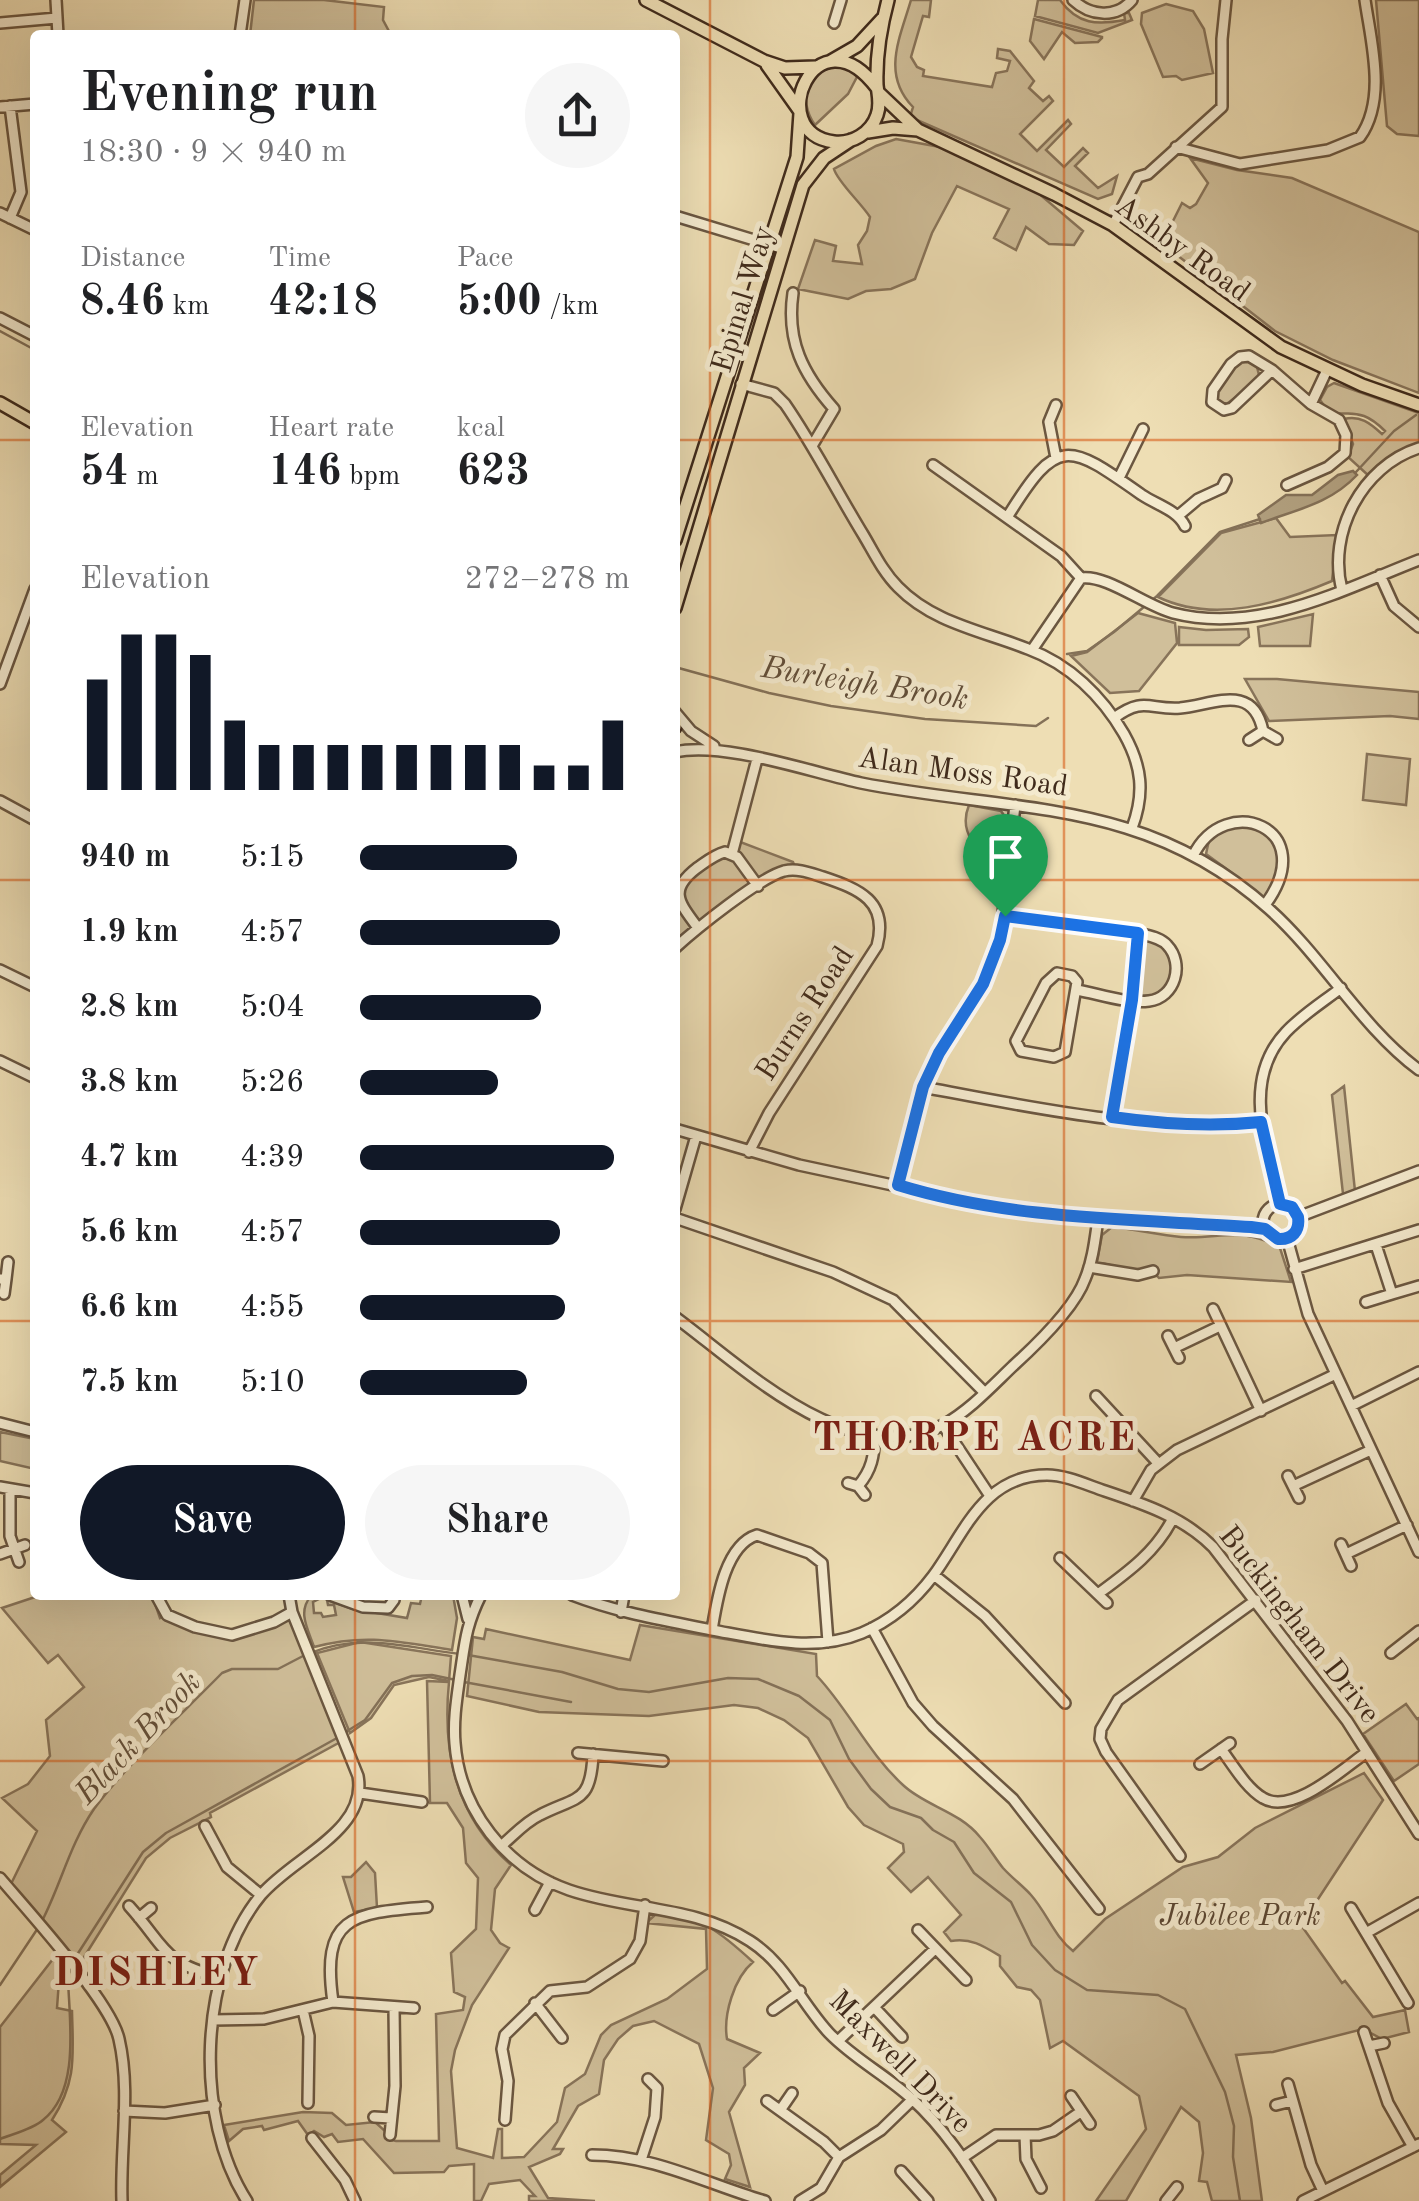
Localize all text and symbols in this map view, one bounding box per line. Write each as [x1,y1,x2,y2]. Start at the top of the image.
button: share [525,63,630,168]
text: Evening run [80,68,378,123]
text: 18:30 · 9 × 940 m [80,137,347,169]
street label: Ashby Road [1109,191,1255,308]
street label: Epinal Way [707,223,780,377]
text: Distance [80,245,185,273]
text: Time [268,245,331,273]
text: Pace [457,245,513,273]
text: 8.46 [80,282,165,324]
text: 42:18 [268,282,378,324]
text: 5:00 [457,282,542,324]
text: km [165,293,209,321]
text: /km [542,293,599,321]
text: Elevation [80,415,194,443]
text: Heart rate [268,415,394,443]
text: kcal [457,415,505,443]
text: 54 [80,452,129,494]
text: 146 [268,452,341,494]
text: 623 [457,452,530,494]
text: m [129,463,159,491]
text: bpm [341,463,400,491]
text: Elevation [80,564,210,596]
text: 272–278 m [464,564,630,596]
water label: Burleigh Brook [758,653,970,717]
street label: Alan Moss Road [856,743,1070,803]
pin [963,814,1048,917]
icon: arrive [978,829,1033,884]
text: 940 m [80,842,170,874]
text: 5:15 [240,842,305,874]
text: 1.9 km [80,917,179,949]
text: 4:57 [240,917,305,949]
street label: Burns Road [751,942,860,1087]
text: 2.8 km [80,992,179,1024]
text: 5:04 [240,992,305,1024]
text: 3.8 km [80,1067,179,1099]
text: 5:26 [240,1067,305,1099]
text: 4.7 km [80,1142,179,1174]
text: 4:39 [240,1142,305,1174]
text: 5.6 km [80,1217,179,1249]
text: 4:57 [240,1217,305,1249]
text: 6.6 km [80,1292,179,1324]
text: 4:55 [240,1292,305,1324]
text: 7.5 km [80,1367,179,1399]
text: 5:10 [240,1367,305,1399]
district label: THORPE ACRE [812,1420,1138,1460]
button: Save [80,1465,345,1580]
button: Share [365,1465,630,1580]
street label: Buckingham Drive [1212,1521,1385,1730]
water label: Black Brook [70,1667,208,1812]
park label: Jubilee Park [1159,1902,1321,1932]
district label: DISHLEY [53,1955,261,1995]
street label: Maxwell Drive [823,1985,977,2139]

